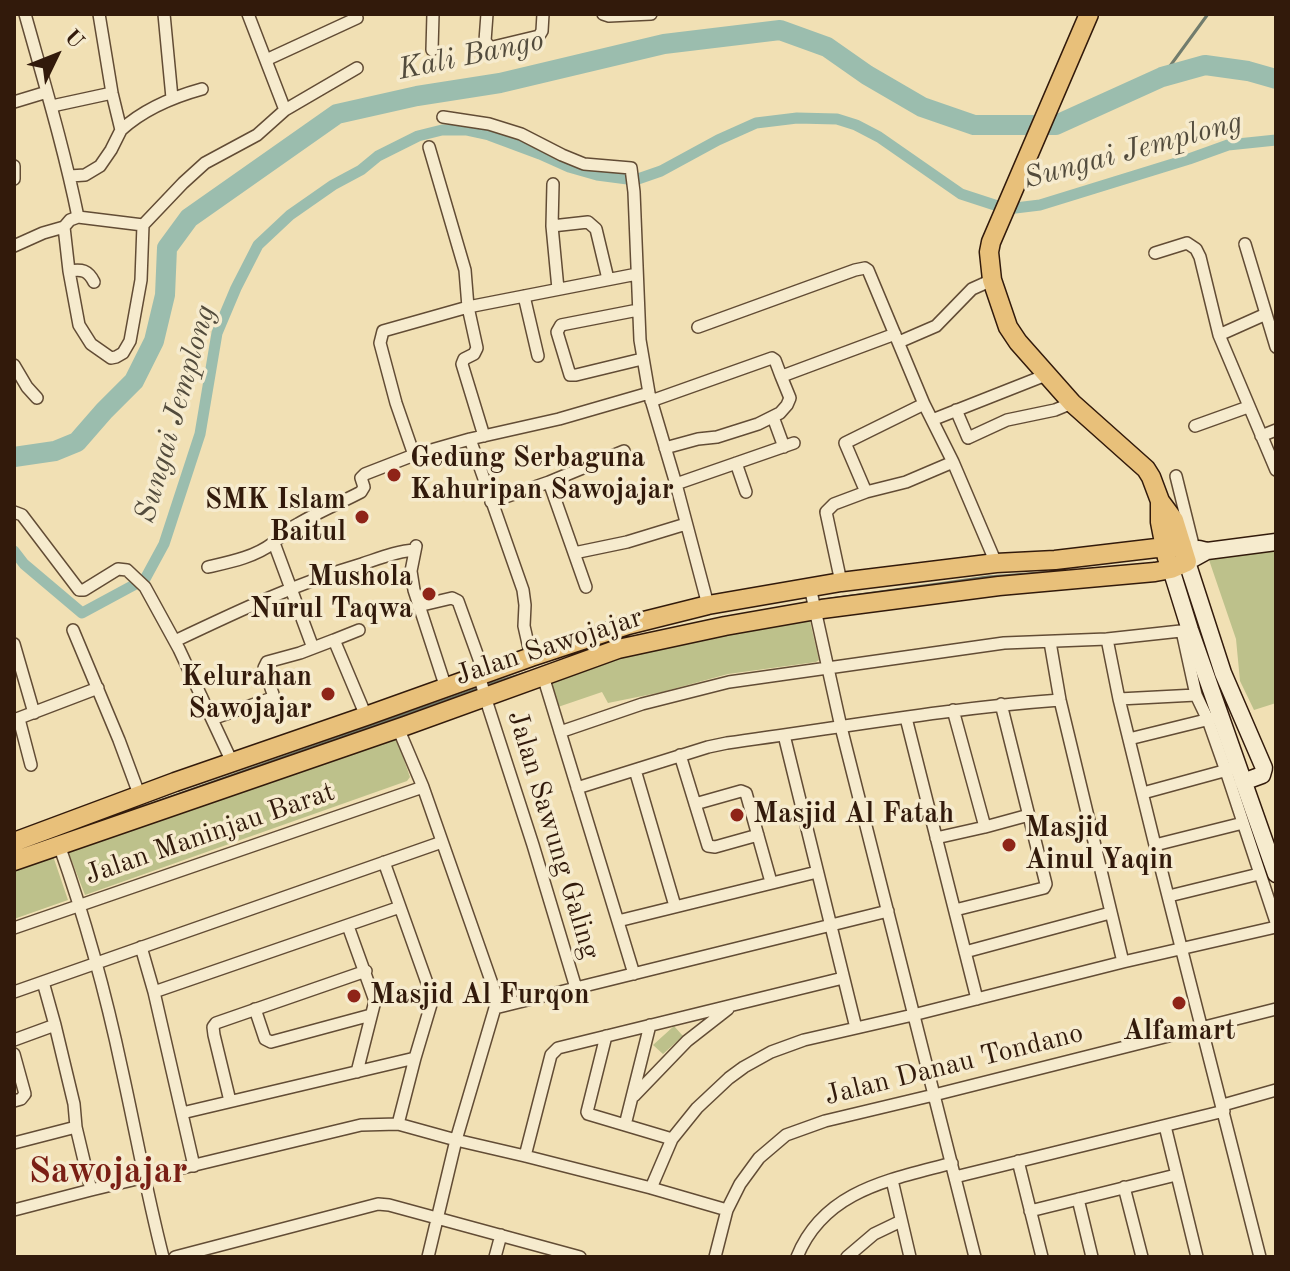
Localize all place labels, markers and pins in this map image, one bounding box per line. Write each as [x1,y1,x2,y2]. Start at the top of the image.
place label: Gedung Serbaguna Kahuripan Sawojajar [410,442,674,508]
marker: Gedung Serbaguna Kahuripan Sawojajar [385,466,403,484]
place label: SMK Islam Baitul [205,484,346,550]
marker: SMK Islam Baitul [353,508,371,526]
place label: Mushola Nurul Taqwa [250,561,413,627]
marker: Mushola Nurul Taqwa [420,585,438,603]
place label: Kelurahan Sawojajar [181,661,312,727]
marker: Kelurahan Sawojajar [319,685,337,703]
place label: Masjid Al Fatah [753,798,954,832]
marker: Masjid Al Fatah [728,806,746,824]
place label: Masjid Ainul Yaqin [1025,812,1173,878]
marker: Masjid Ainul Yaqin [1000,836,1018,854]
place label: Masjid Al Furqon [370,979,590,1013]
marker: Masjid Al Furqon [345,987,363,1005]
marker: Alfamart [1170,994,1188,1012]
place label: Alfamart [1123,1015,1235,1049]

